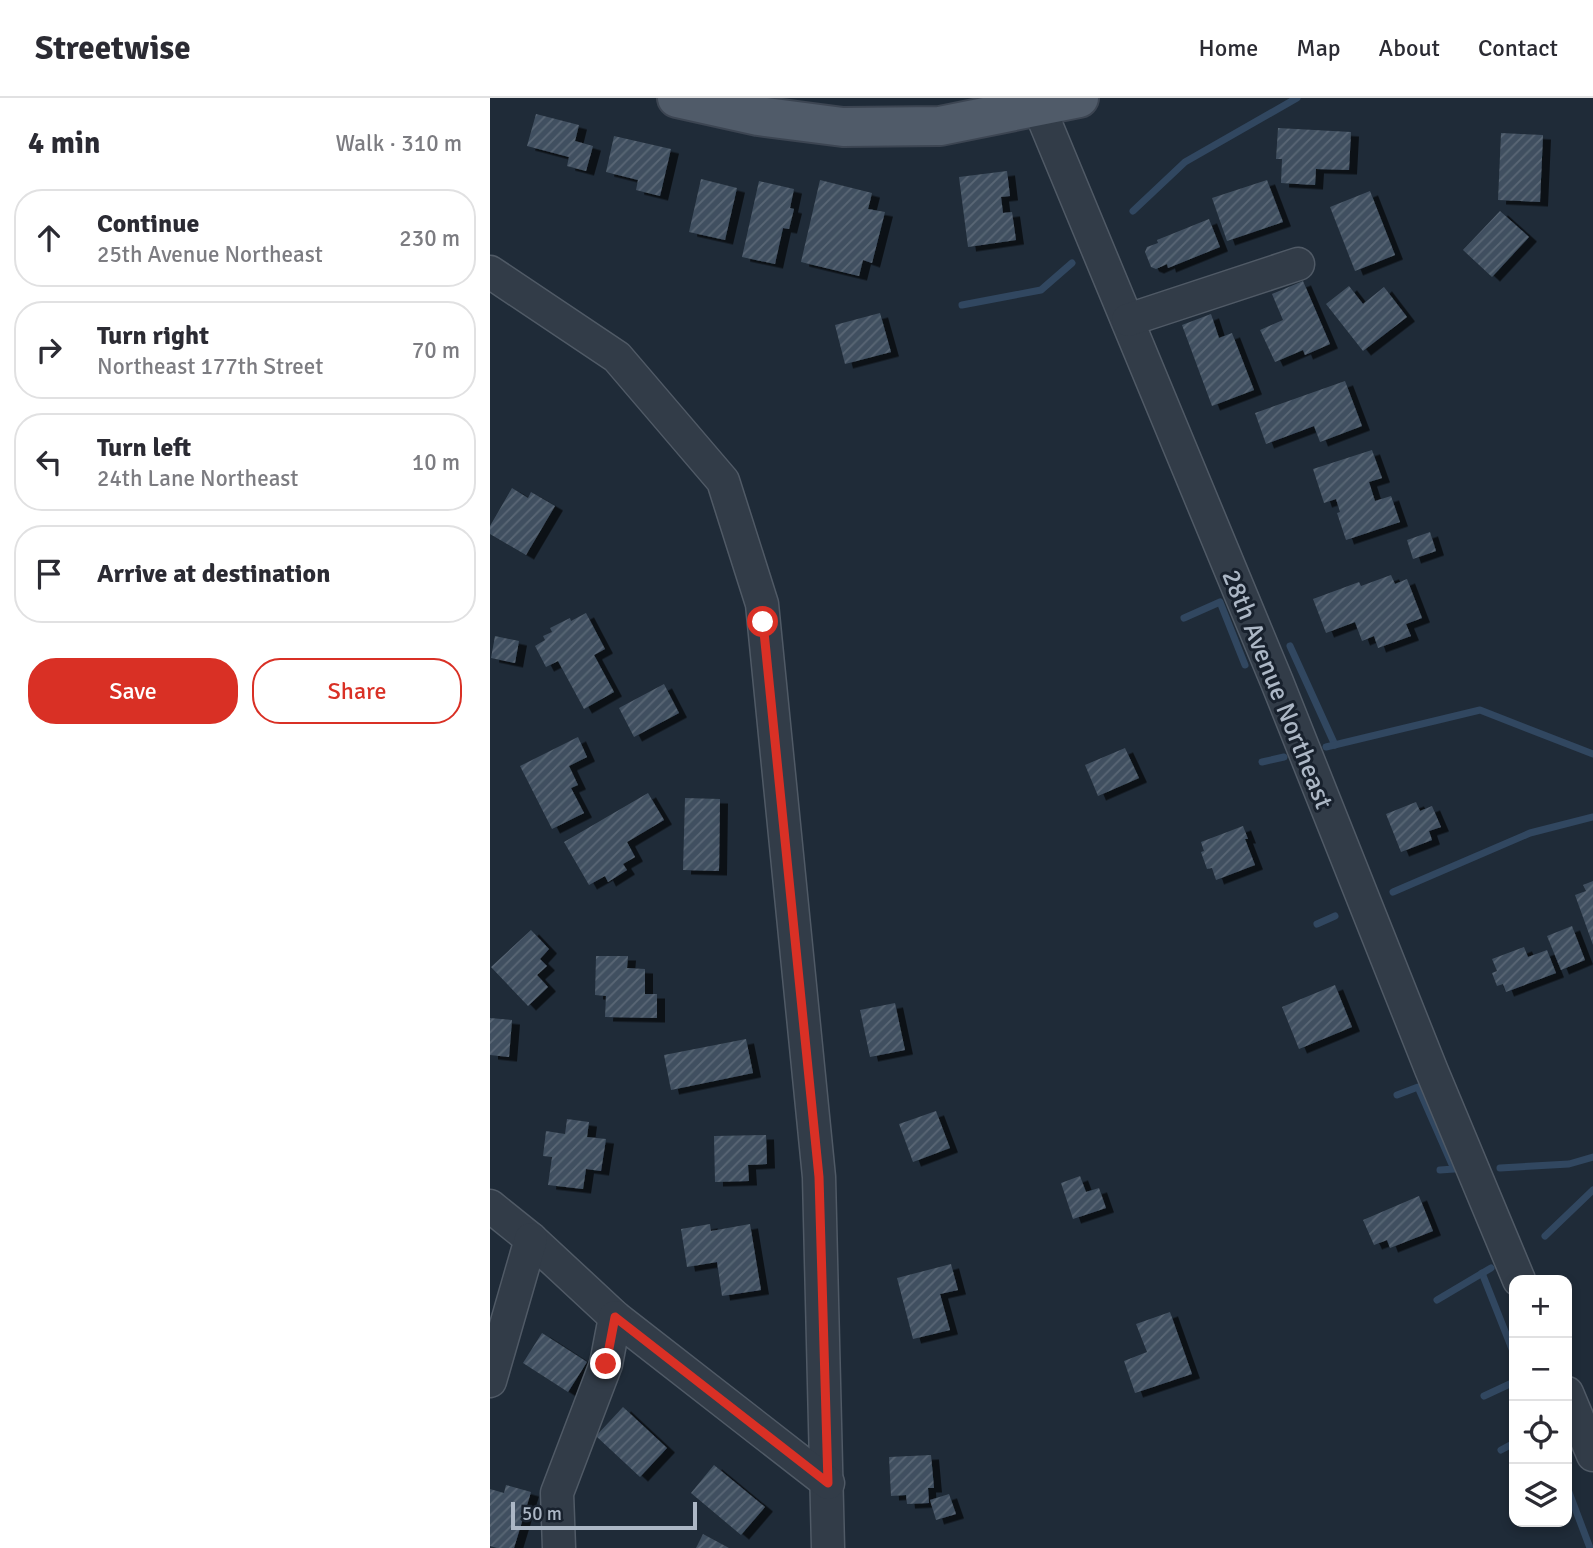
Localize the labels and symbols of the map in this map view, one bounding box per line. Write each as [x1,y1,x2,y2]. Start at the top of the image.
street label: 28th Avenue Northeast [1214,565,1340,814]
route start [747,606,778,637]
route end [590,1348,621,1379]
scale bar [511,1499,696,1531]

